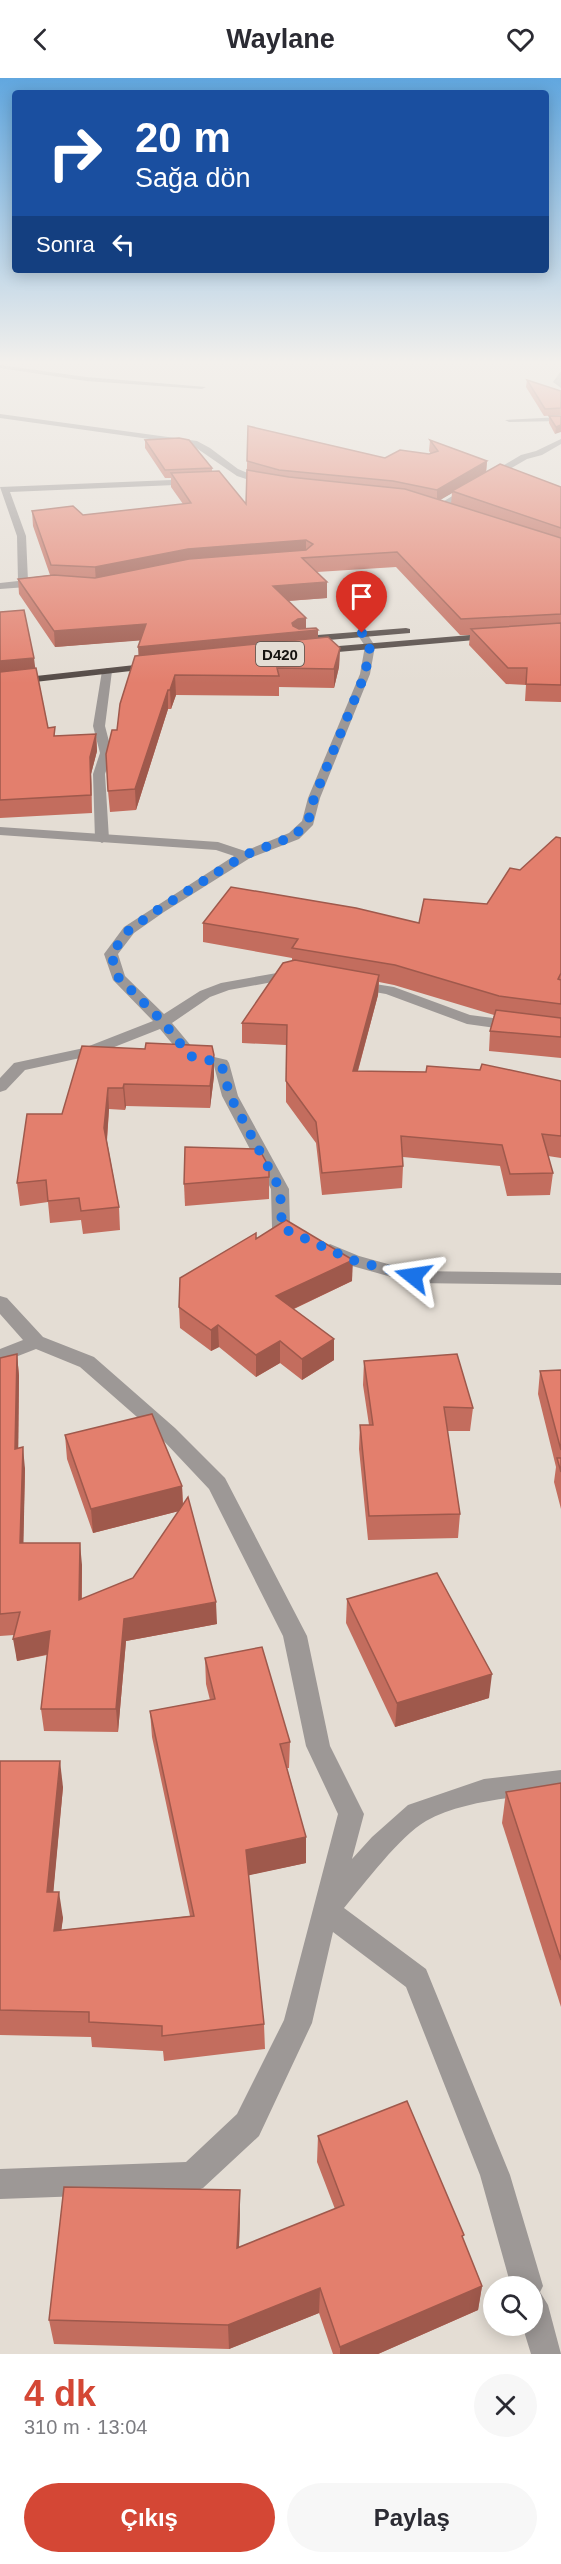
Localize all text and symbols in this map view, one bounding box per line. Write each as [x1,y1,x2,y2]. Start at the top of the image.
icon: back [24,23,57,56]
icon: heart [504,23,537,56]
text: Waylane [226,24,335,54]
icon: right [36,114,114,192]
text: 20 m [135,114,231,161]
text: Sağa dön [135,163,251,193]
icon: left [107,228,140,261]
text: Sonra [36,232,95,257]
pin [336,571,387,633]
icon: arrive [345,580,378,613]
road number: D420 [256,642,304,666]
position arrow [381,1244,445,1308]
map controls [483,2276,543,2336]
button: search [483,2276,543,2336]
text: 4 dk [24,2373,96,2414]
button: close [474,2374,537,2437]
text: 310 m · 13:04 [24,2416,147,2438]
button: Çıkış [24,2483,275,2552]
button: Paylaş [287,2483,537,2552]

